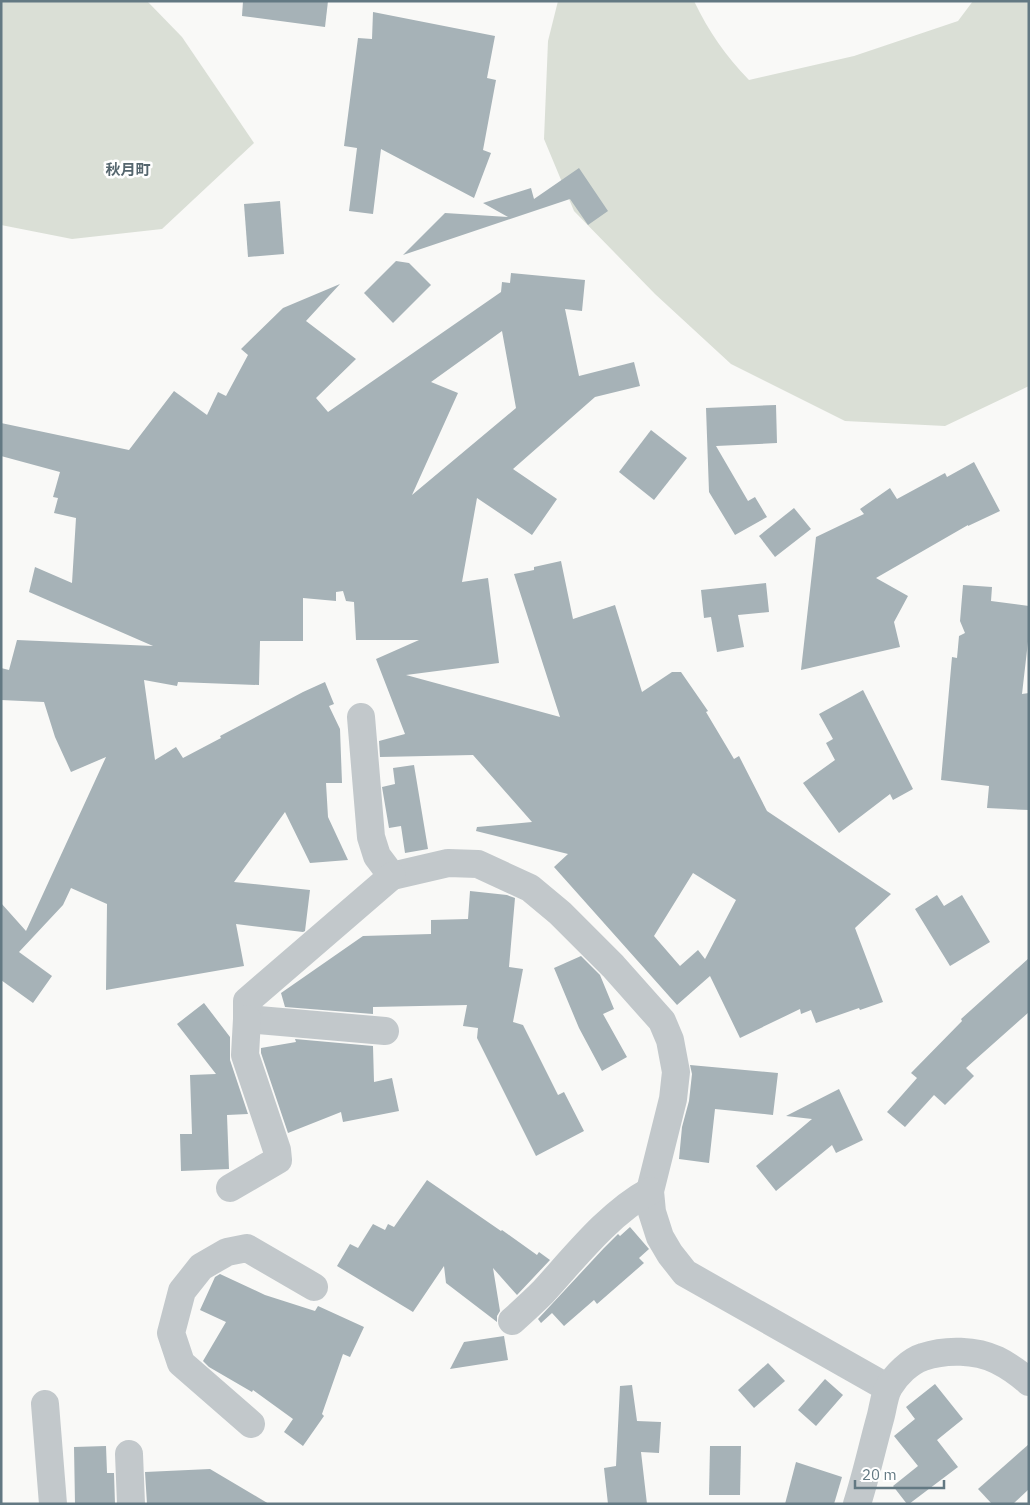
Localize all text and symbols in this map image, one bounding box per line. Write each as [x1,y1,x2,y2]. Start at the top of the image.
district label: 秋月町 [105,160,151,179]
scale bar [855,1458,944,1490]
text: 20 m [862,1465,897,1484]

